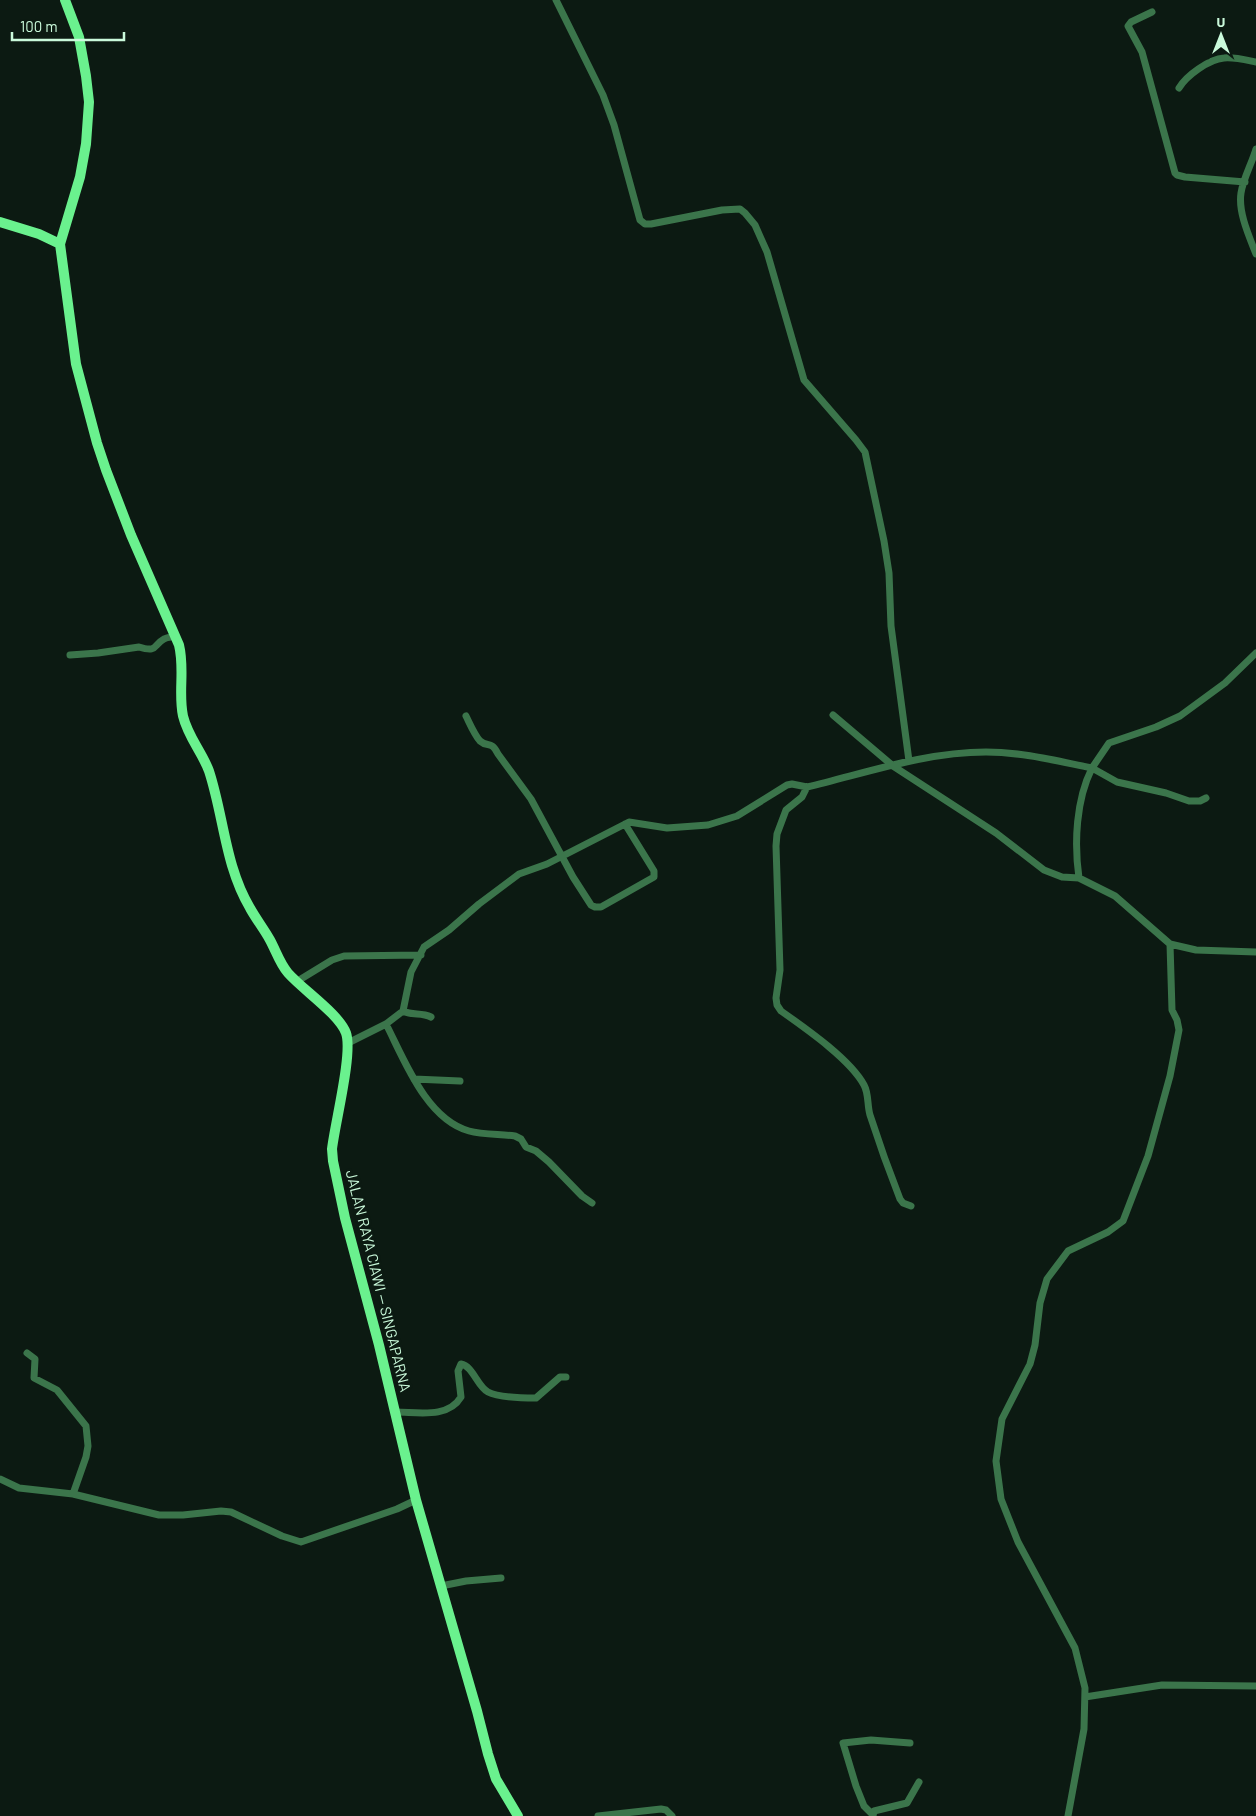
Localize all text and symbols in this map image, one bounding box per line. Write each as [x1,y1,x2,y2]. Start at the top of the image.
scale bar [12,10,125,42]
north arrow [1196,10,1246,60]
text: U [1217,13,1226,30]
text: 100 m [20,17,58,35]
street label: JALAN RAYA CIAWI — SINGAPARNA [343,1168,415,1394]

